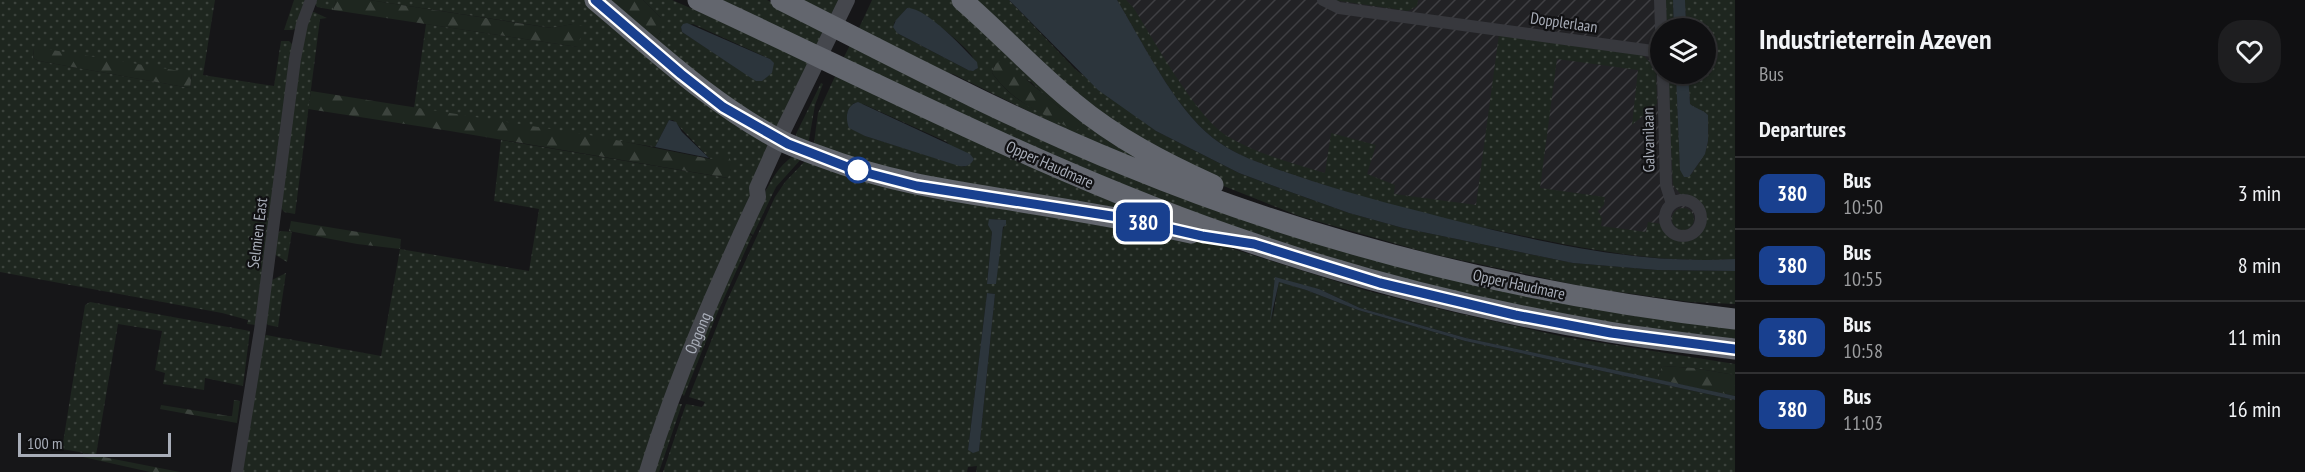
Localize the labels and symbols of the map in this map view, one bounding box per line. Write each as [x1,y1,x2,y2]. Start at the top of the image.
street label: Dopplerlaan [1529,7,1599,37]
street label: Galvanilaan [1637,108,1659,172]
street label: Opper Haudmare [1003,136,1097,192]
unlabelled marker [845,157,871,183]
street label: Selmien East [243,196,271,270]
line badge: 380 [1108,202,1178,242]
street label: Opper Haudmare [1471,264,1567,304]
street label: Opgong [680,309,715,357]
scale bar [18,430,171,458]

